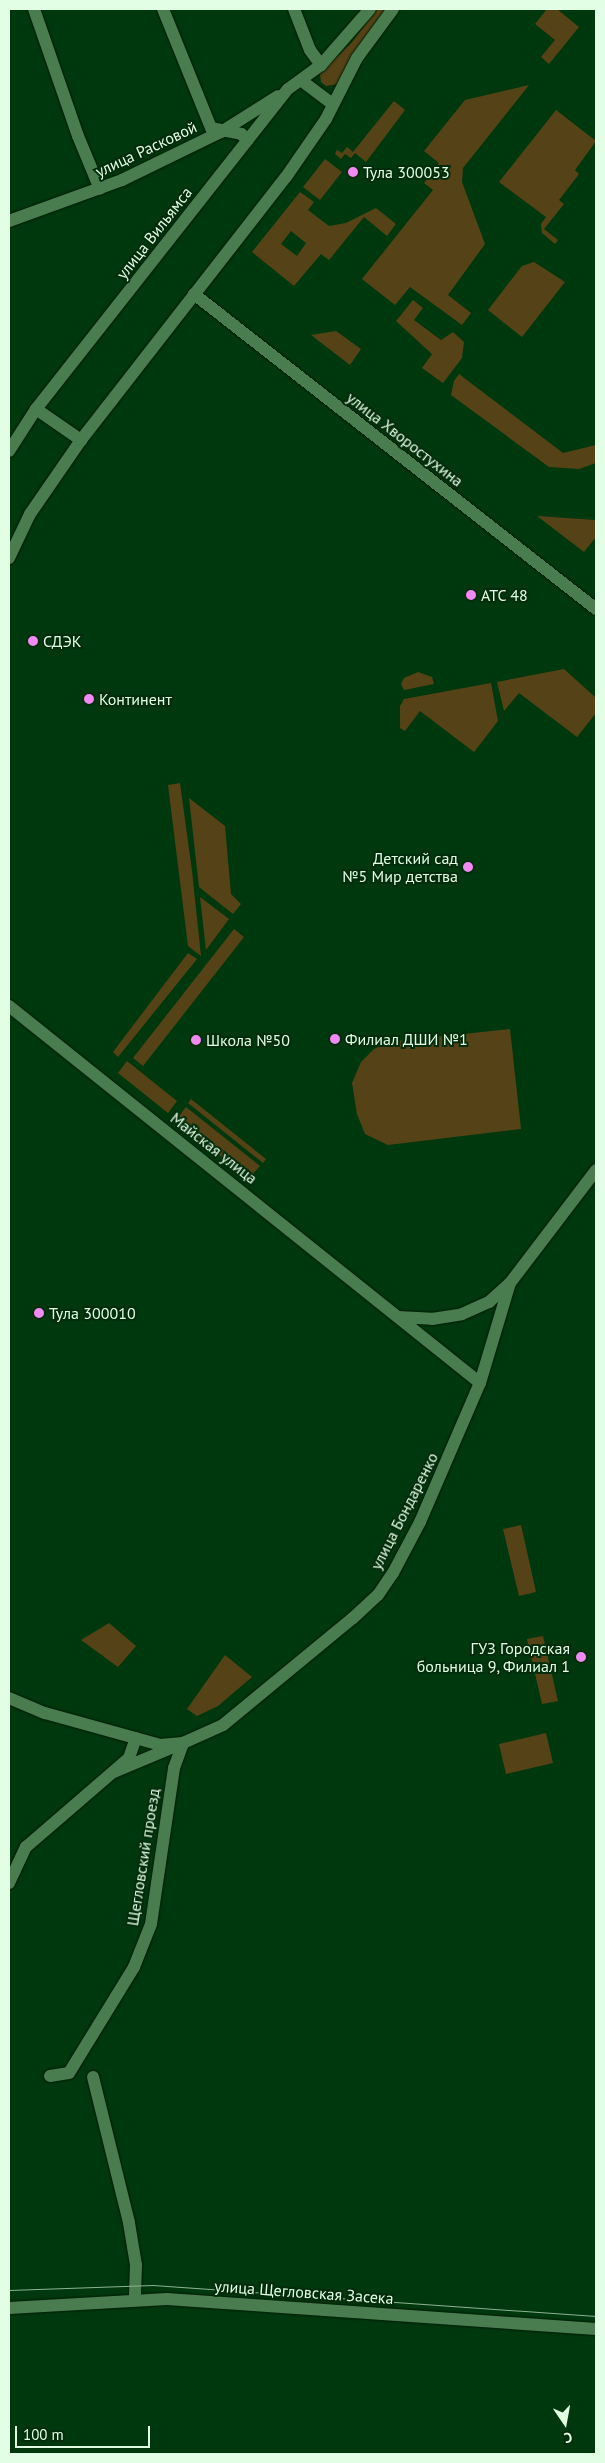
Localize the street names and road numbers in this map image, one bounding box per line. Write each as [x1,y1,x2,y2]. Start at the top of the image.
street label: улица Расковой [92,117,200,181]
street label: улица Вильямса [112,183,196,283]
street label: улица Хворостухина [343,387,467,491]
street label: Майская улица [167,1108,261,1188]
street label: улица Бондаренко [366,1449,442,1573]
street label: Щегловский проезд [123,1787,163,1927]
street label: улица Щегловская Засека [214,2276,394,2308]

